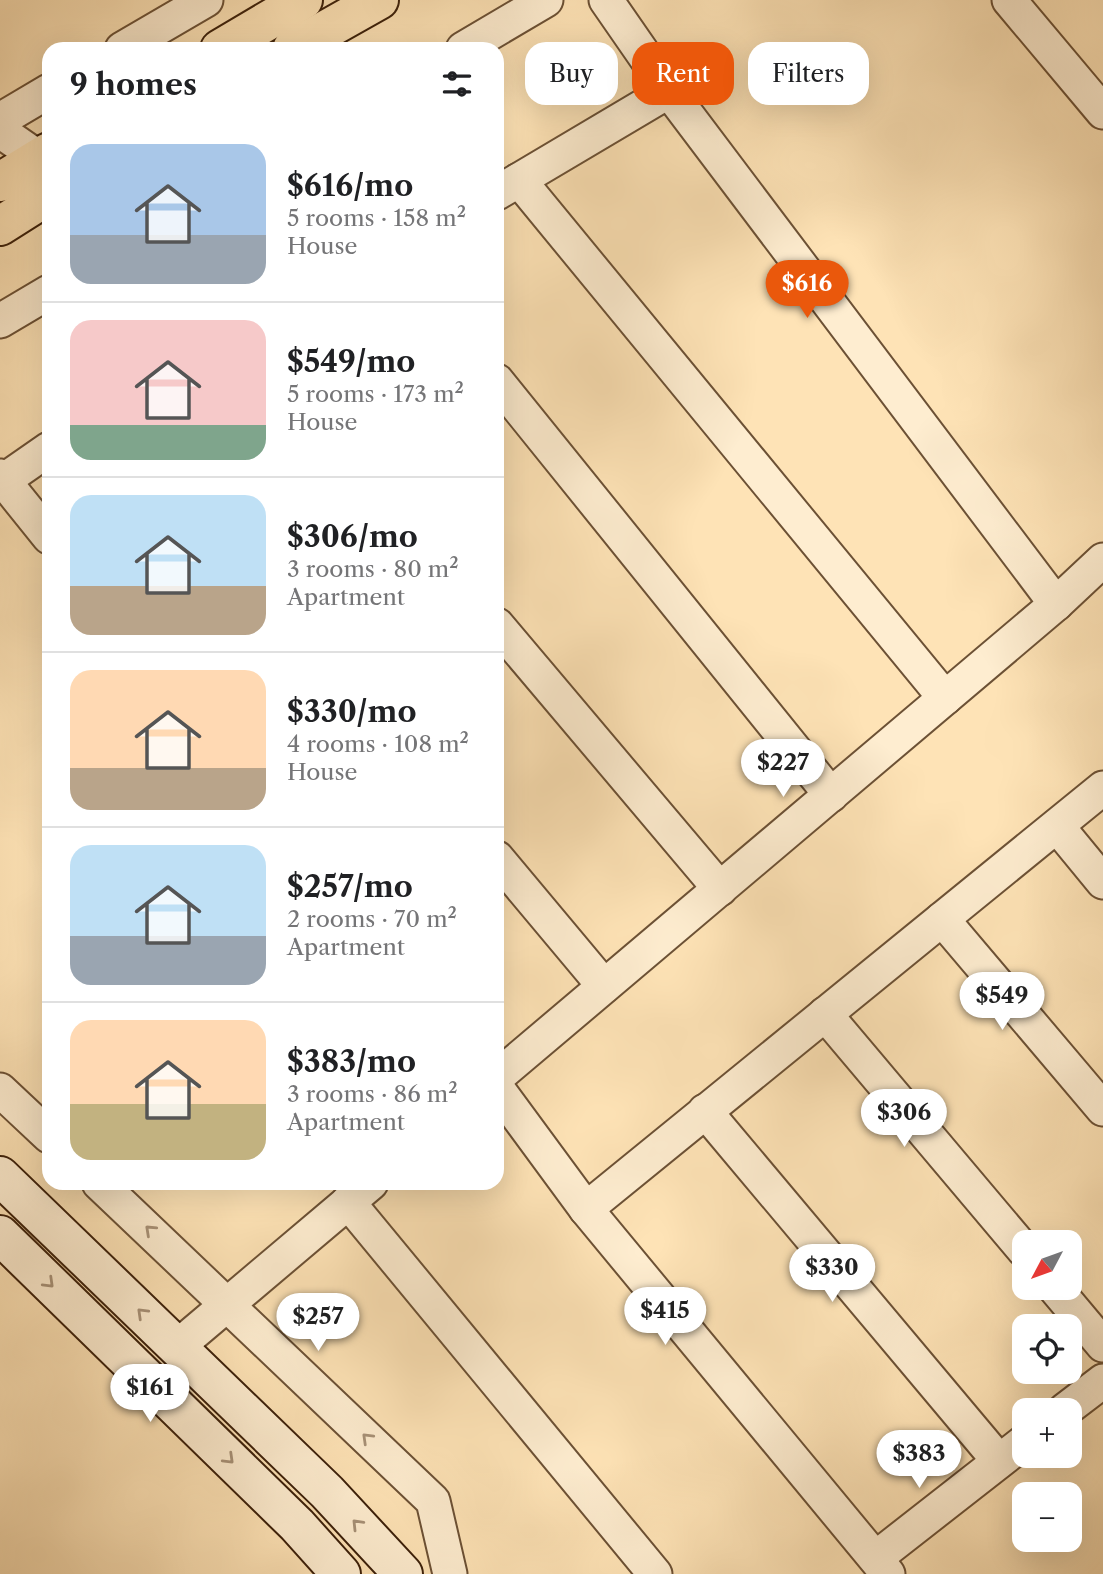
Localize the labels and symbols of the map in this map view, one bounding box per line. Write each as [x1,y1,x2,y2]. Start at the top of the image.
pin: $616 [766,260,848,320]
pin: $227 [742,740,824,799]
pin: $549 [961,972,1043,1032]
pin: $306 [863,1090,945,1149]
one-way arrow [145,1225,158,1238]
north arrow [1012,1230,1082,1300]
pin: $330 [791,1244,873,1304]
one-way arrow [41,1275,53,1287]
pin: $415 [624,1288,706,1347]
pin: $257 [277,1294,359,1353]
one-way arrow [137,1309,150,1322]
pin: $161 [109,1364,191,1424]
pin: $383 [878,1430,960,1490]
one-way arrow [363,1433,376,1446]
one-way arrow [221,1451,233,1463]
one-way arrow [352,1519,365,1532]

